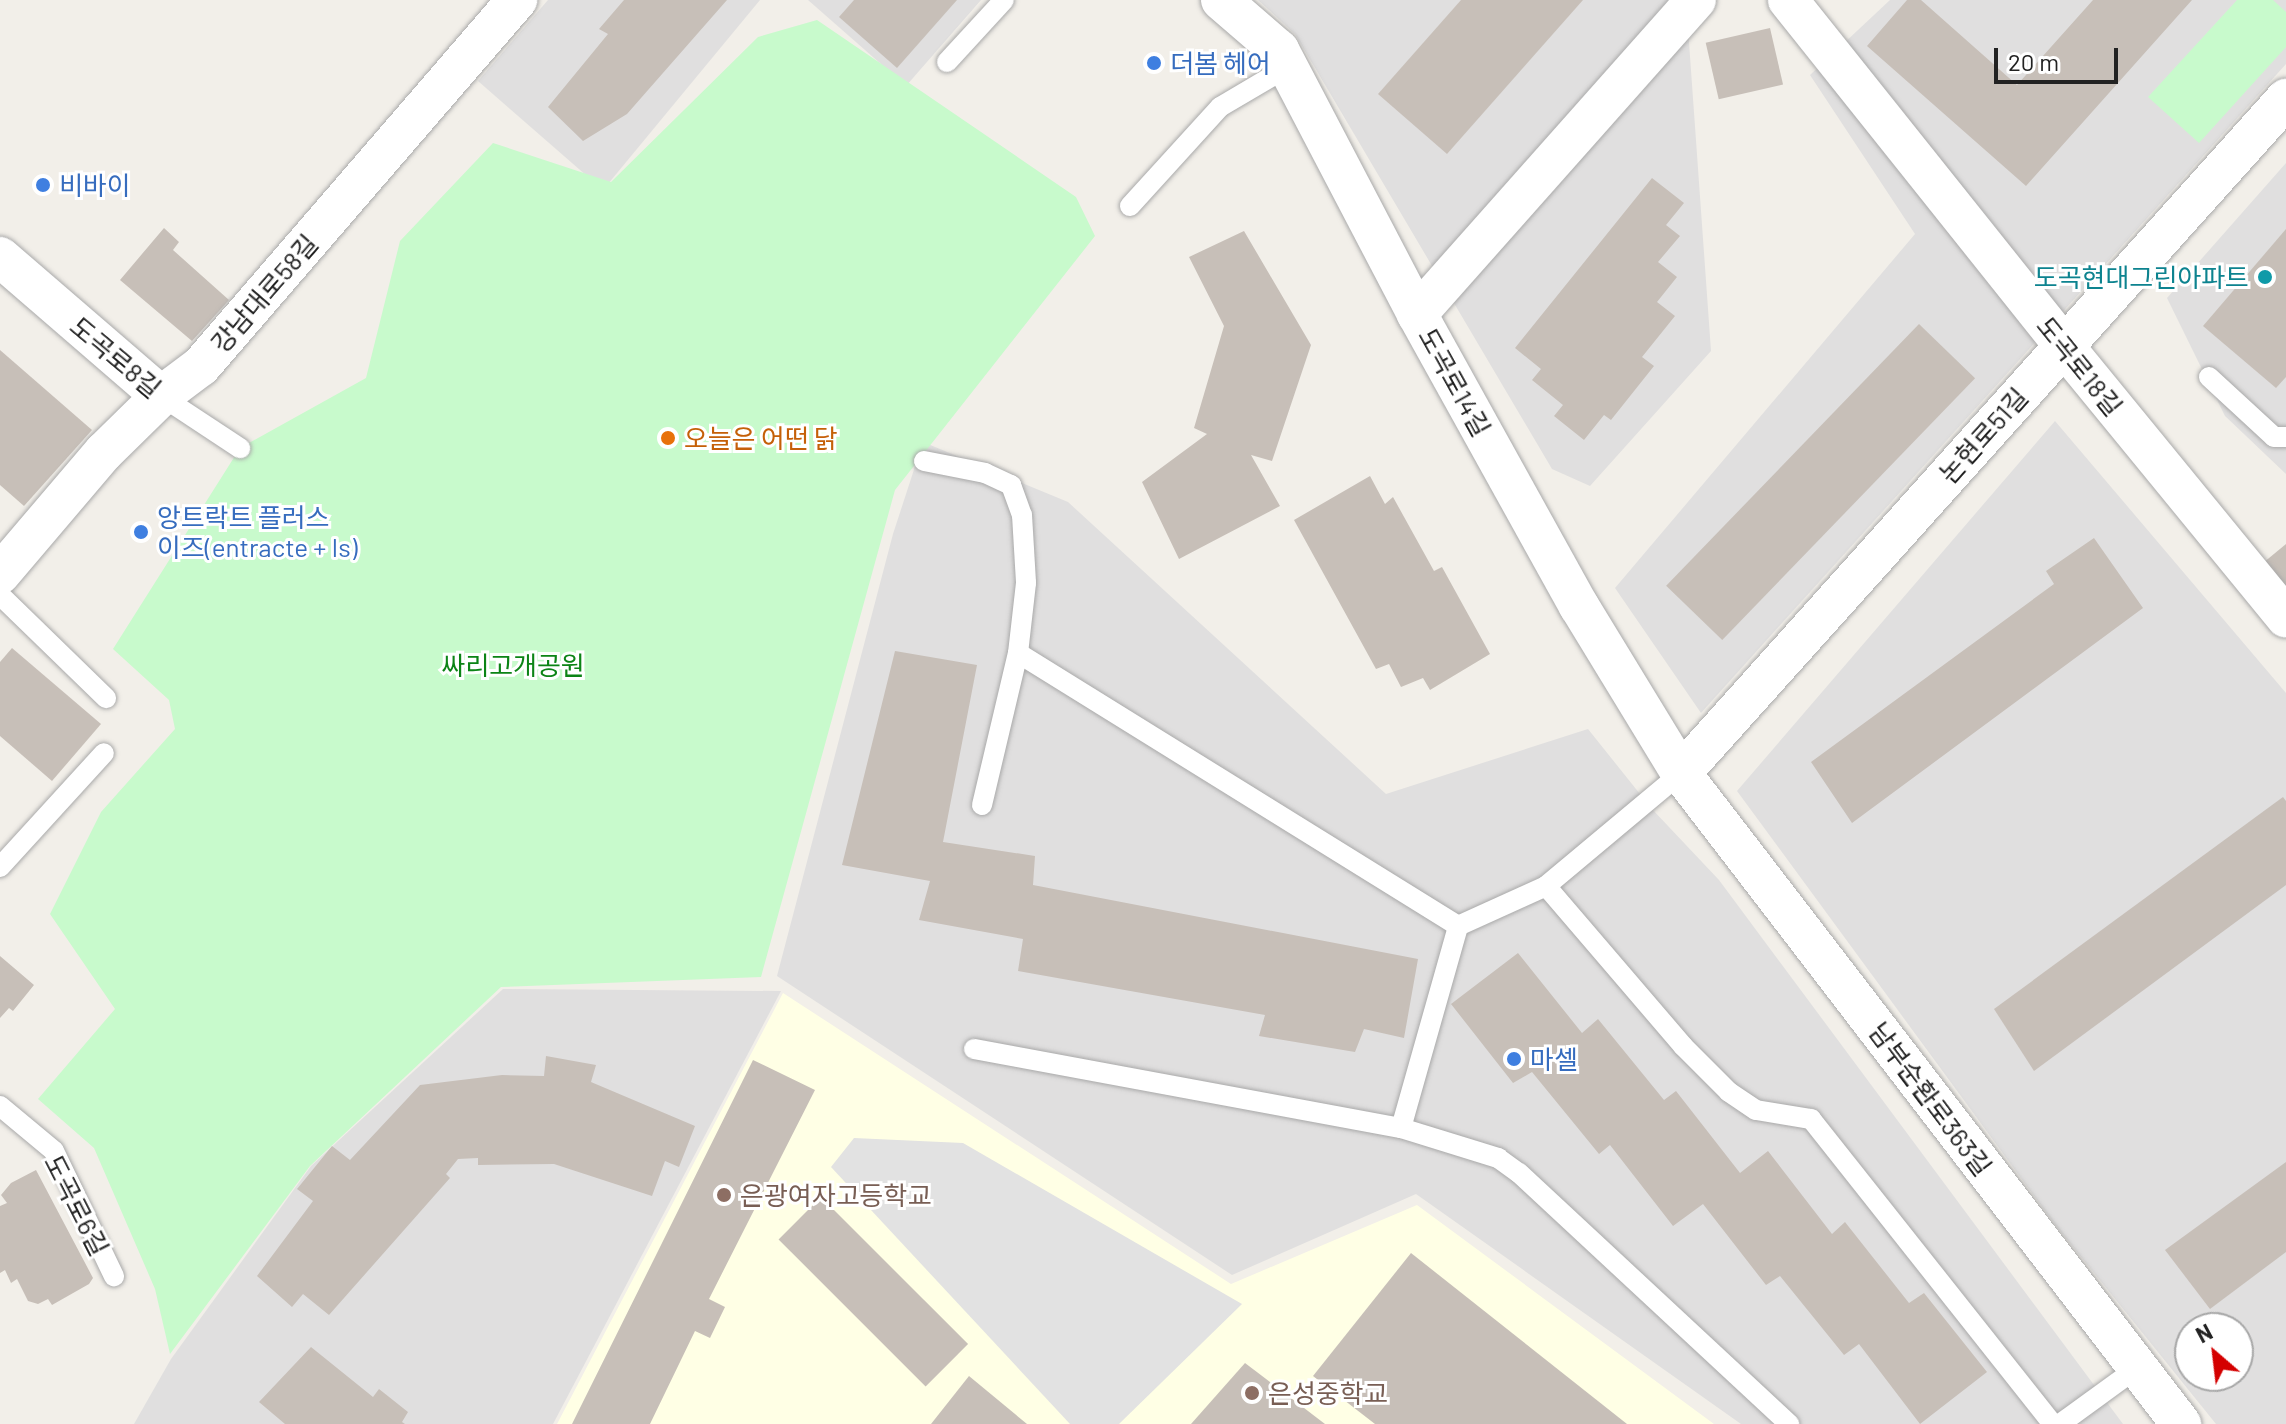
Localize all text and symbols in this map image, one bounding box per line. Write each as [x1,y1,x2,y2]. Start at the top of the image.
scale bar [1998,32,2122,82]
place label: 더봄 헤어 [1170,47,1271,79]
text: 20 m [2008,47,2059,76]
marker: 더봄 헤어 [1145,54,1163,72]
place label: 비바이 [59,169,131,201]
marker: 비바이 [34,176,52,194]
street label: 강남대로58길 [204,227,324,359]
place label: 도곡현대그린아파트 [2034,261,2249,293]
marker: 도곡현대그린아파트 [2256,268,2274,286]
street label: 도곡로8길 [64,310,168,404]
street label: 도곡로18길 [2031,310,2129,422]
street label: 도곡로14길 [1412,322,1498,442]
street label: 논현로51길 [1932,381,2034,489]
place label: 오늘은 어떤 닭 [684,422,838,454]
marker: 오늘은 어떤 닭 [659,429,677,447]
place label: 앙트락트 플러스 이즈(entracte + Is) [157,501,358,562]
marker: 앙트락트 플러스 이즈(entracte + Is) [132,523,150,541]
park label: 싸리고개공원 [441,649,585,681]
street label: 남부순환로363길 [1863,1016,1999,1182]
place label: 마셀 [1530,1043,1578,1075]
marker: 마셀 [1505,1050,1523,1068]
street label: 도곡로6길 [38,1149,116,1261]
place label: 은광여자고등학교 [740,1179,931,1211]
marker: 은광여자고등학교 [715,1186,733,1204]
north arrow [2174,1312,2254,1392]
text: N [2191,1318,2216,1347]
place label: 은성중학교 [1268,1377,1388,1409]
marker: 은성중학교 [1243,1384,1261,1402]

